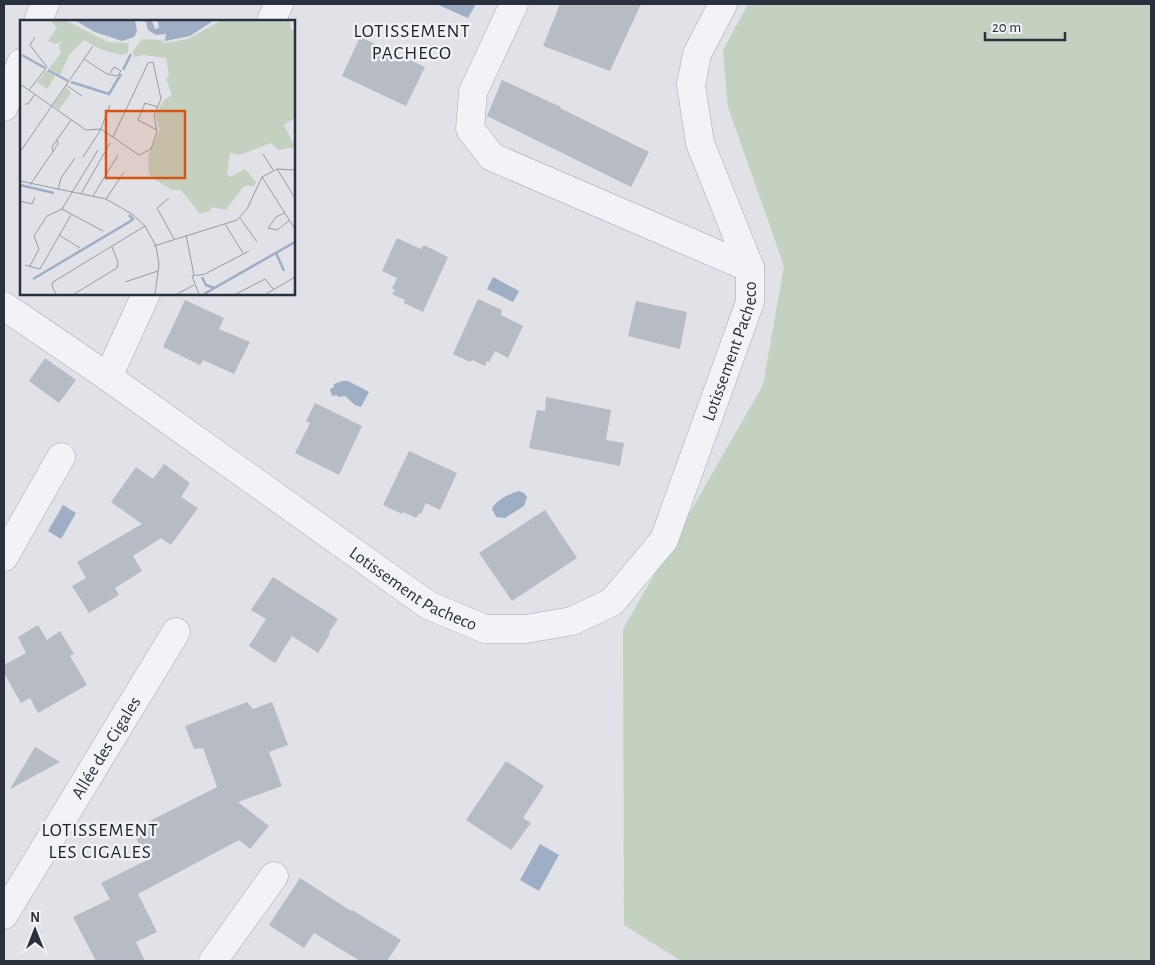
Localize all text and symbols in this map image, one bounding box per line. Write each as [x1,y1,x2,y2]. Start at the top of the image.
scale bar [985,10,1065,42]
inset map [20,20,295,295]
text: 20 m [992,20,1021,35]
district label: LOTISSEMENT PACHECO [353,22,471,63]
street label: Lotissement Pacheco [700,281,760,424]
street label: Lotissement Pacheco [346,544,479,635]
street label: Allée des Cigales [69,694,145,802]
district label: LOTISSEMENT LES CIGALES [41,821,159,862]
north arrow [10,905,60,955]
text: N [30,911,40,925]

